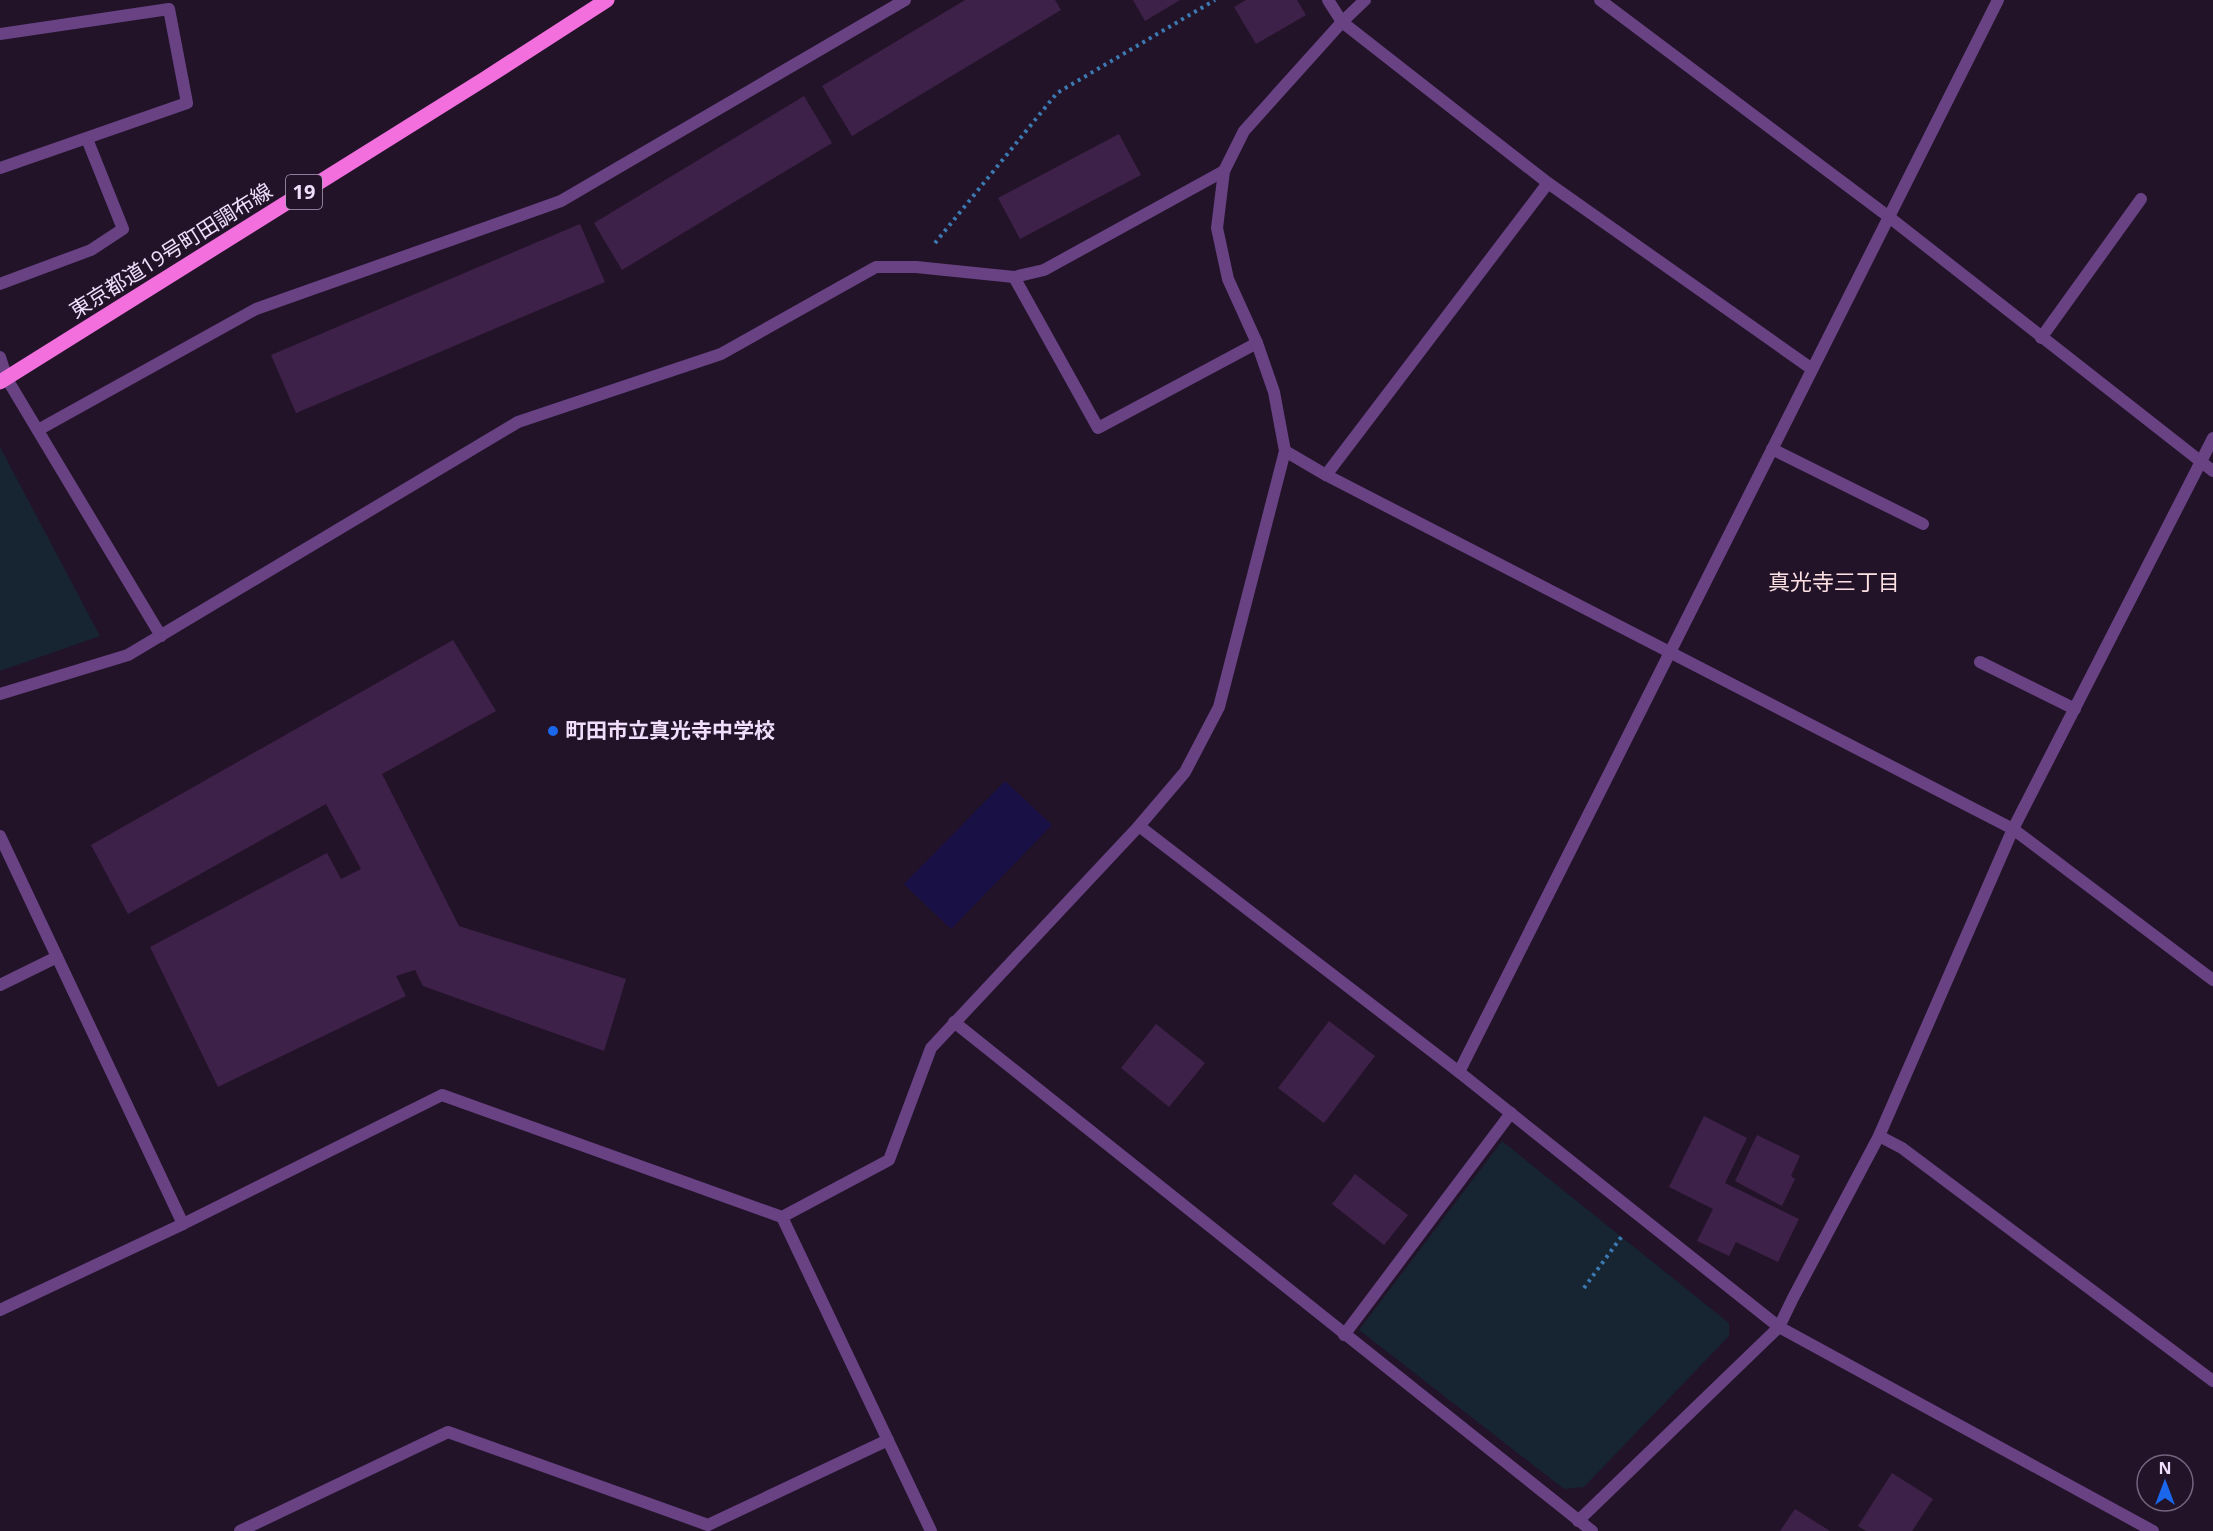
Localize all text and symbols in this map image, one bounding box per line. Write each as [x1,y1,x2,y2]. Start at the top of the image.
road number: 19 [286,175,322,209]
street label: 東京都道19号町田調布線 [64,176,277,324]
district label: 真光寺三丁目 [1768,566,1900,596]
place label: 町田市立真光寺中学校 [565,716,775,744]
marker: 町田市立真光寺中学校 [546,724,560,738]
north arrow [2135,1453,2195,1513]
text: N [2158,1457,2172,1479]

